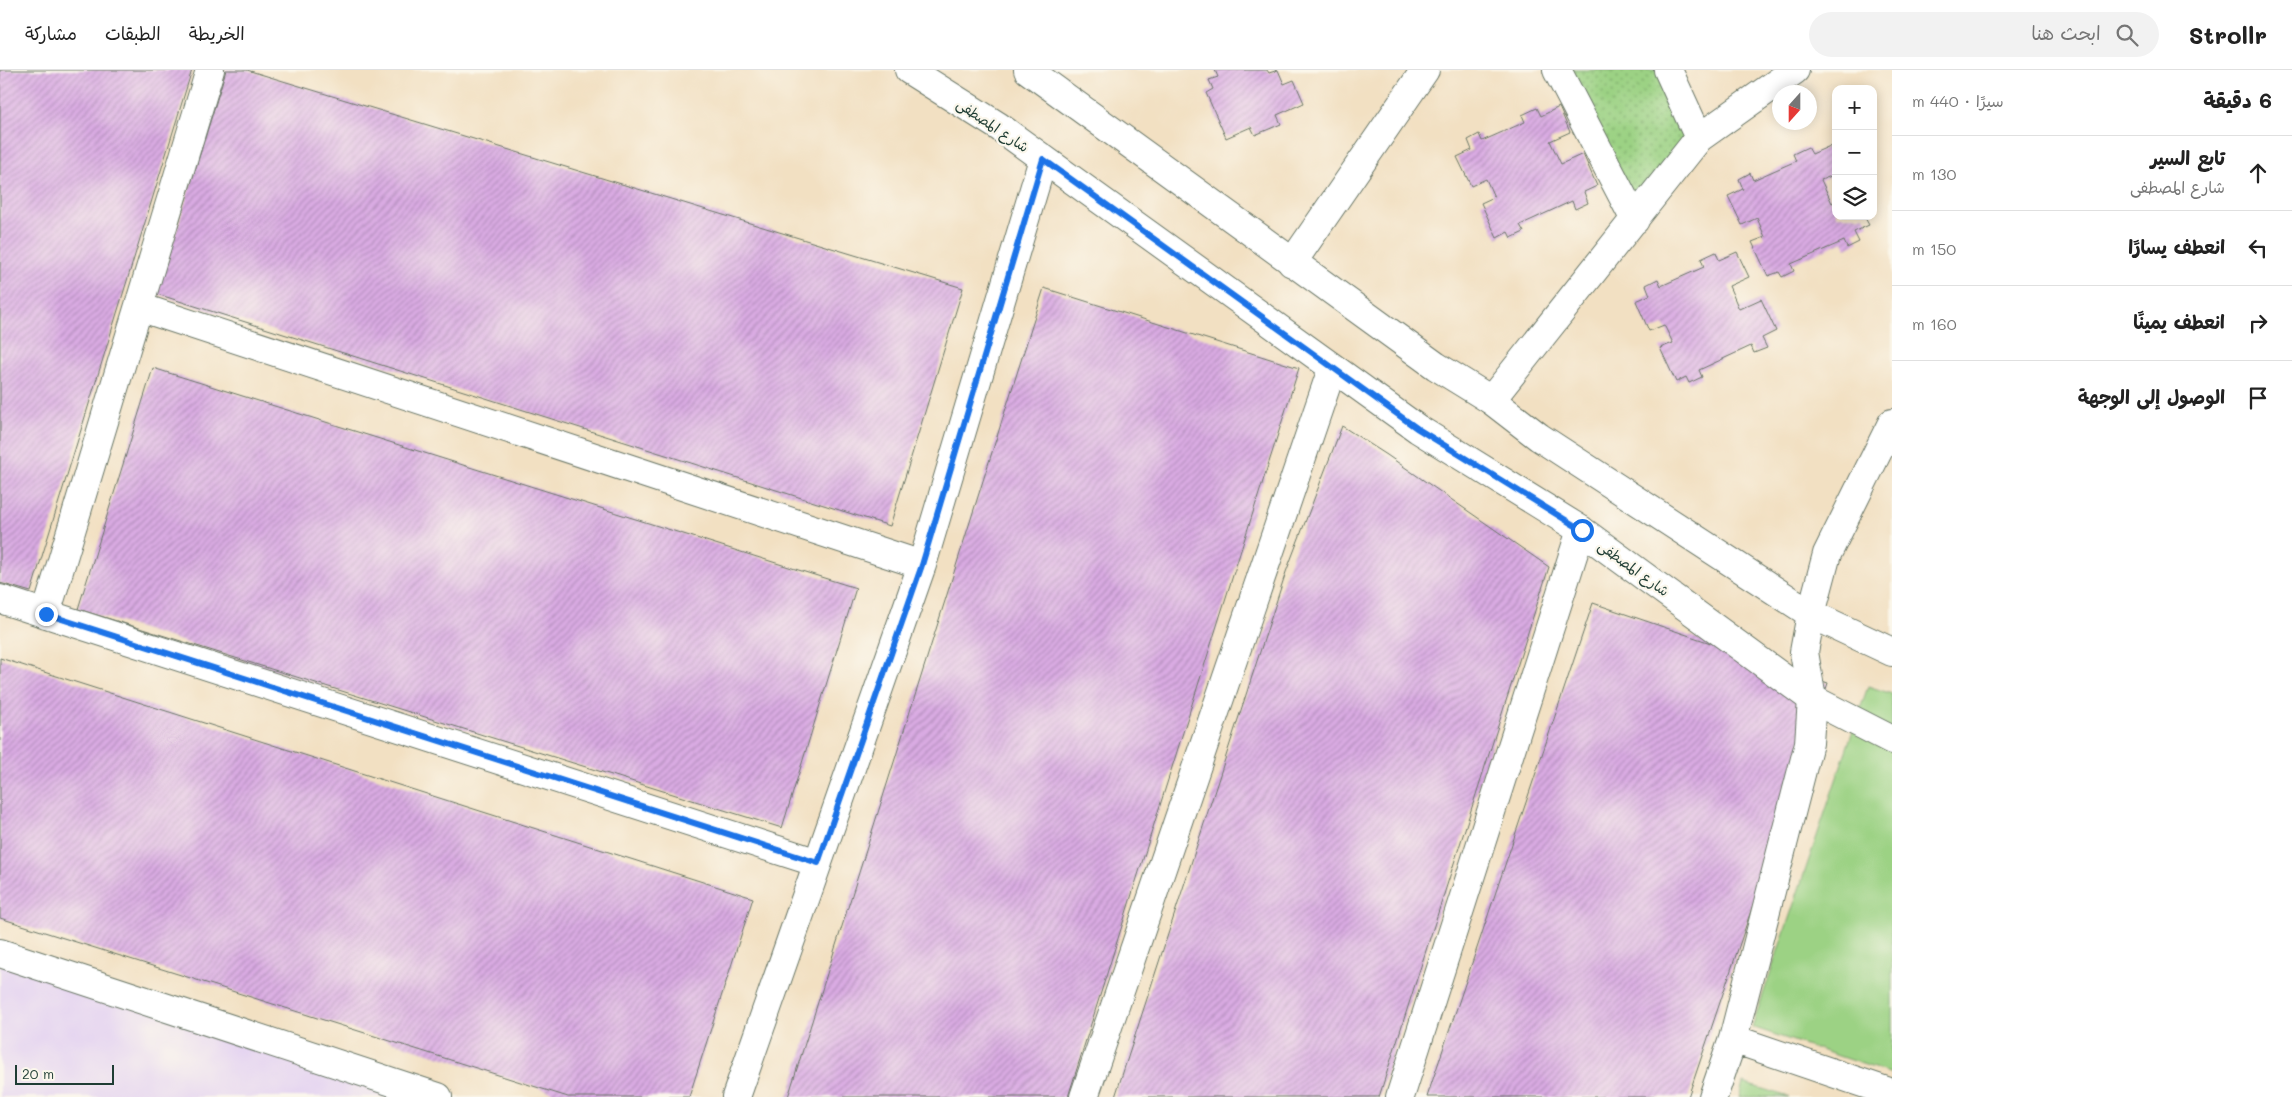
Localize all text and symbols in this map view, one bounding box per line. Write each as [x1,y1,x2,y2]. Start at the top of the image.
search box [1809,12,2159,57]
text: Strollr [2189,19,2267,50]
text: ابحث هنا [2031,20,2101,45]
text: مشاركة [25,21,77,45]
text: الطبقات [105,21,161,45]
text: الخريطة [189,21,245,45]
icon: search [2113,21,2141,49]
north arrow [1772,85,1817,130]
map controls [1832,85,1877,220]
button: + [1832,85,1877,130]
text: 6 دقيقة [2203,86,2272,113]
text: سيرًا · 440 m [1912,90,2004,111]
street label: شارع المصطفى [953,94,1033,157]
button: − [1832,130,1877,175]
text: تابع السير [2150,145,2225,170]
icon: ahead [2244,159,2272,187]
text: 130 m [1912,163,1956,184]
button: layers [1832,175,1877,220]
text: شارع المصطفى [2130,176,2225,197]
text: انعطف يسارًا [2128,234,2225,259]
icon: left [2244,234,2272,262]
text: 150 m [1912,238,1956,259]
text: انعطف يمينًا [2133,309,2225,334]
icon: right [2244,309,2272,337]
text: 160 m [1912,313,1957,334]
text: الوصول إلى الوجهة [2078,384,2225,409]
icon: arrive [2244,384,2272,412]
route start [1571,519,1594,542]
street label: شارع المصطفى [1594,536,1673,601]
route end [35,603,58,626]
scale bar [15,1062,114,1085]
text: 20 m [22,1064,54,1083]

